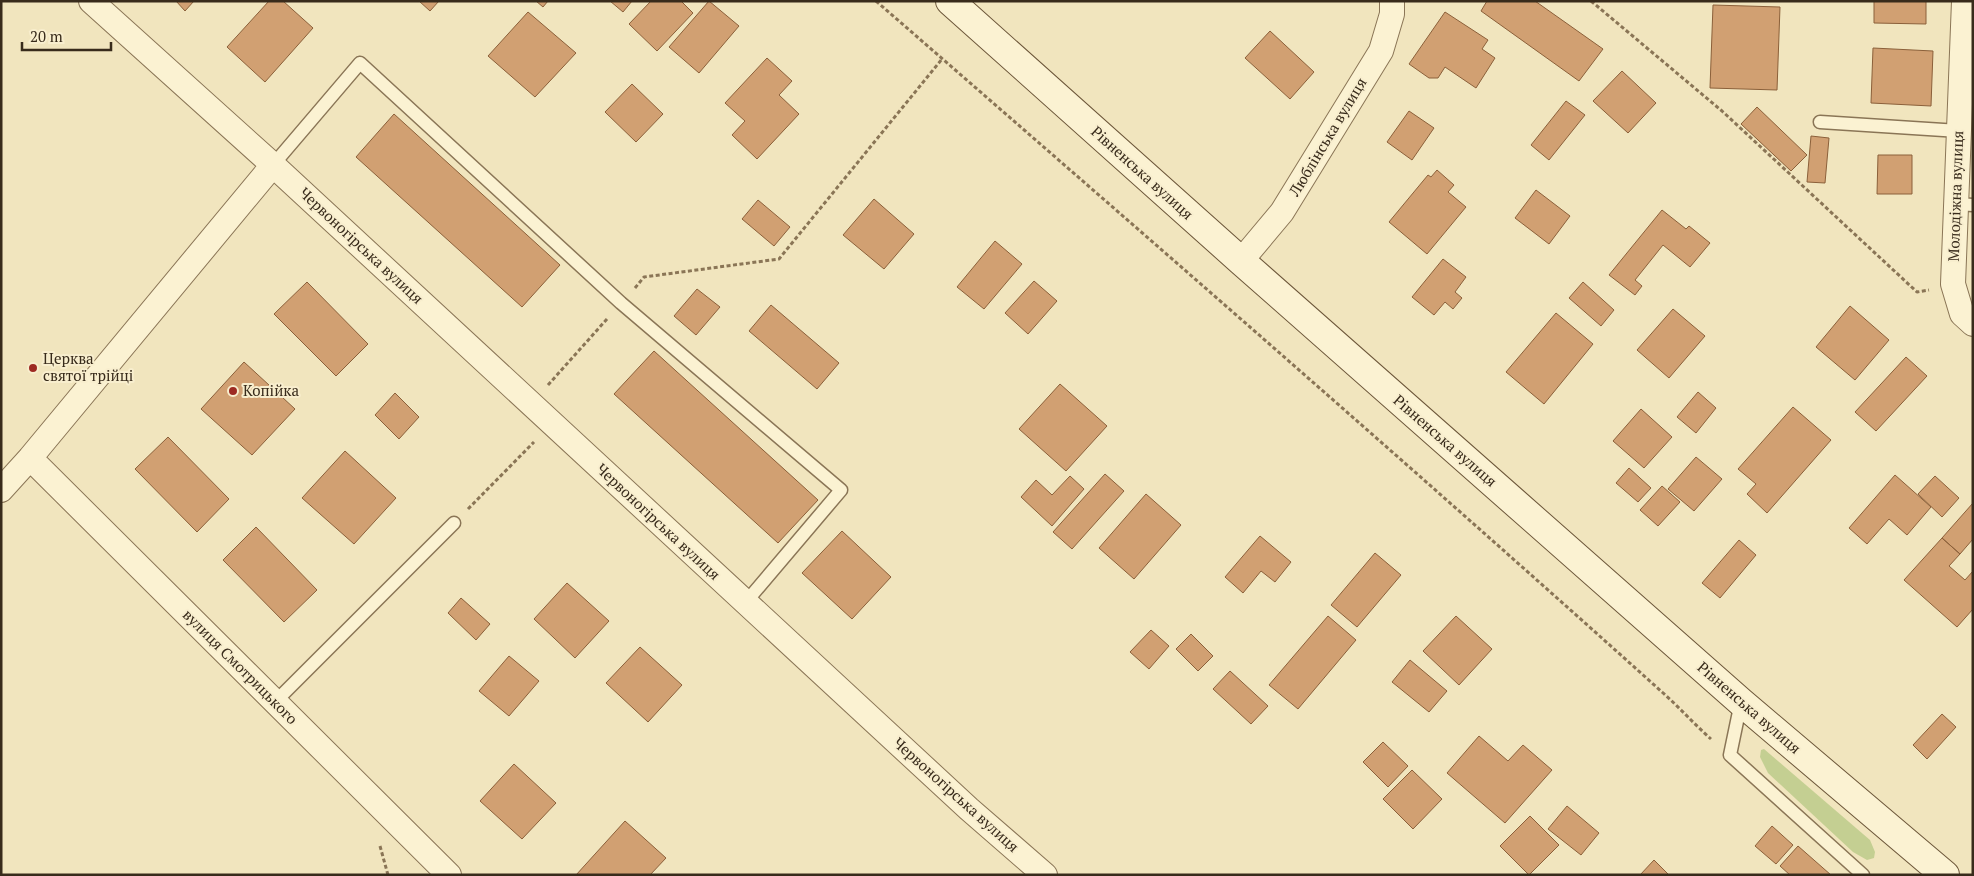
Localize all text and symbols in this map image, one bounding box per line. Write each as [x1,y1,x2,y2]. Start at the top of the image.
scale bar [22,20,111,52]
text: 20 m [30,26,63,46]
street label: Люблінська вулиця [1283,74,1370,200]
street label: Рівненська вулиця [1087,121,1198,223]
street label: Молодіжна вулиця [1943,130,1967,262]
street label: Червоногірська вулиця [296,183,428,308]
place label: Церква святої трійці [43,348,133,385]
marker: Церква святої трійці [27,362,39,374]
place label: Копійка [243,380,299,400]
marker: Копійка [227,385,239,397]
street label: Рівненська вулиця [1390,390,1502,491]
street label: Червоногірська вулиця [593,459,725,584]
street label: вулиця Смотрицького [179,604,303,728]
street label: Рівненська вулиця [1694,657,1806,758]
street label: Червоногірська вулиця [890,733,1024,856]

